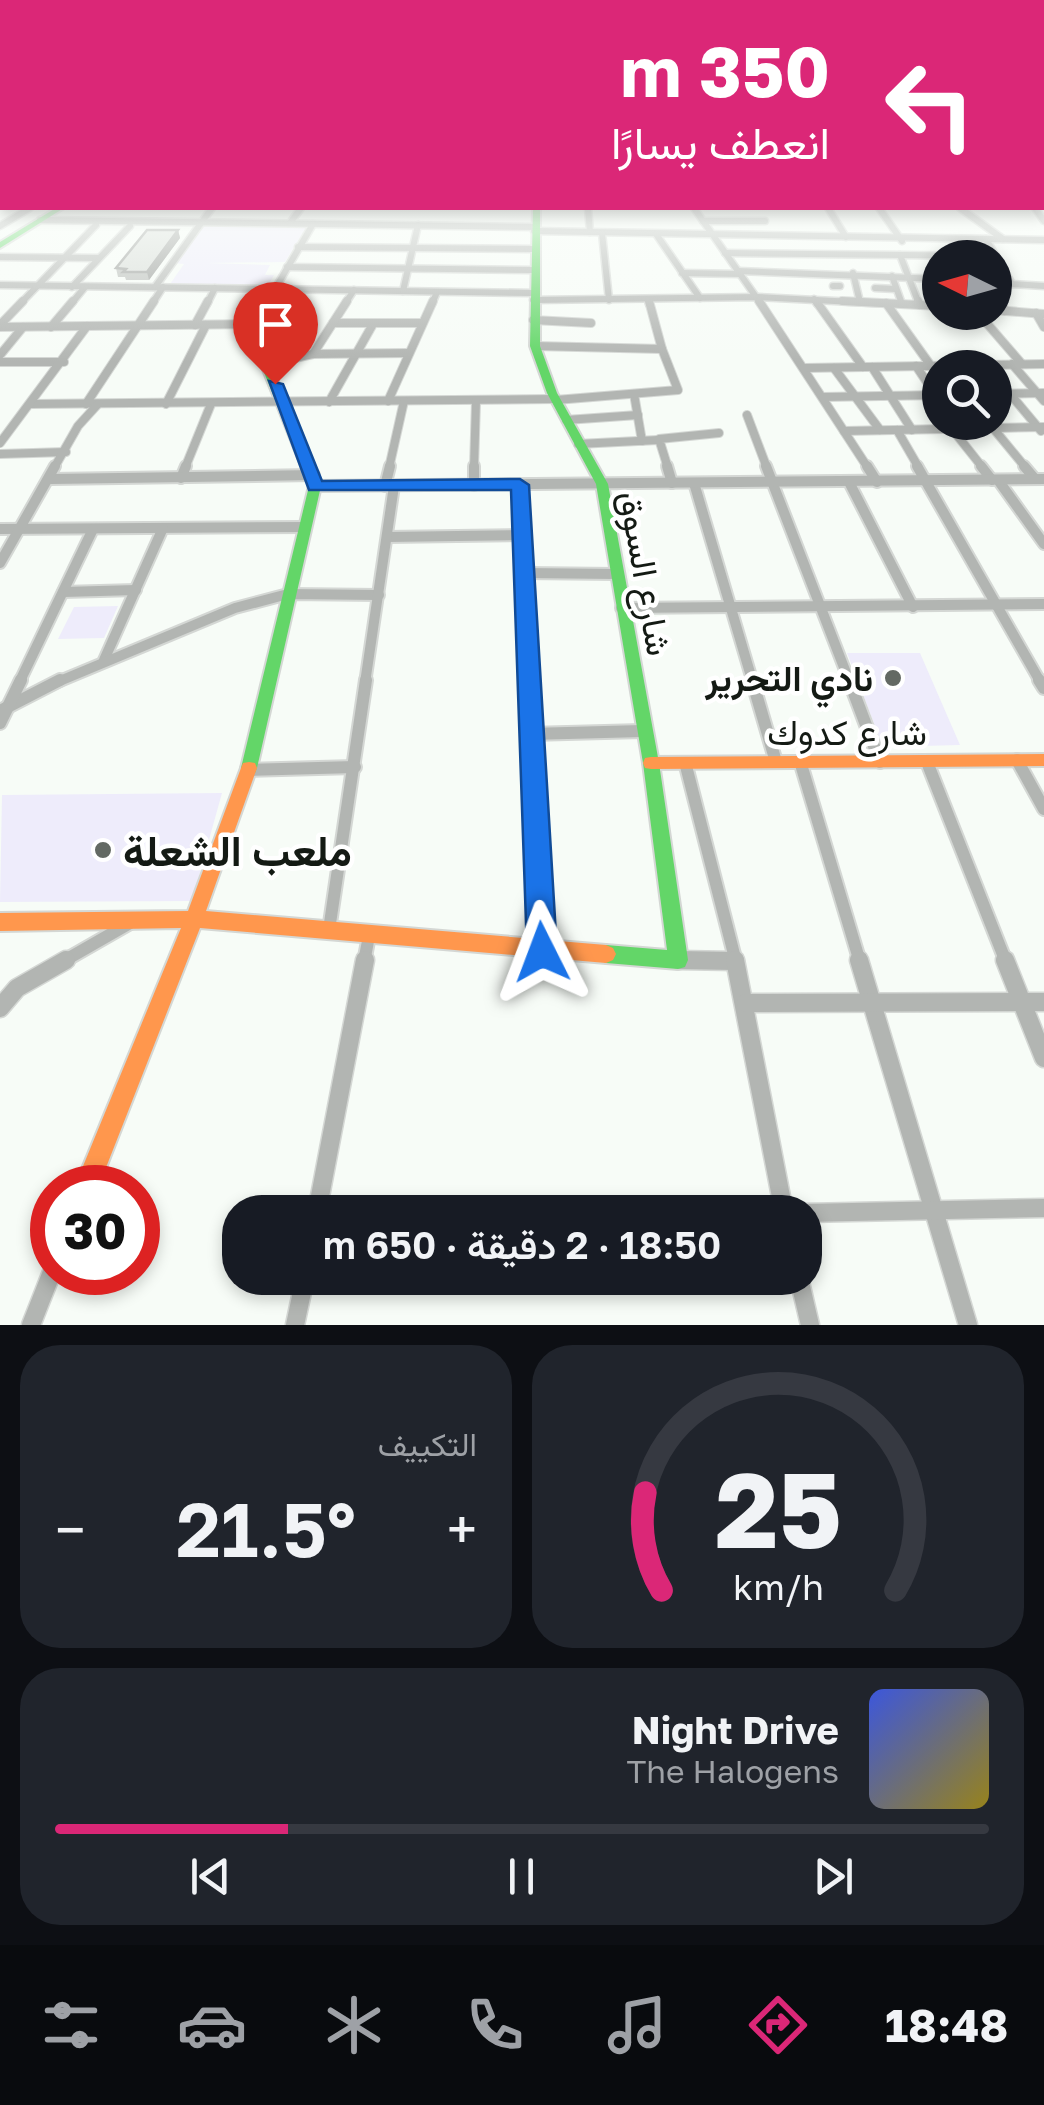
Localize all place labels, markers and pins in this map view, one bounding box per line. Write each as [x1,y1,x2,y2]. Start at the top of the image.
pin [233,282,318,385]
place label: نادي التحرير [704,657,873,708]
marker: نادي التحرير [882,667,904,689]
place label: ملعب الشعلة [123,825,352,876]
marker: ملعب الشعلة [92,839,114,861]

